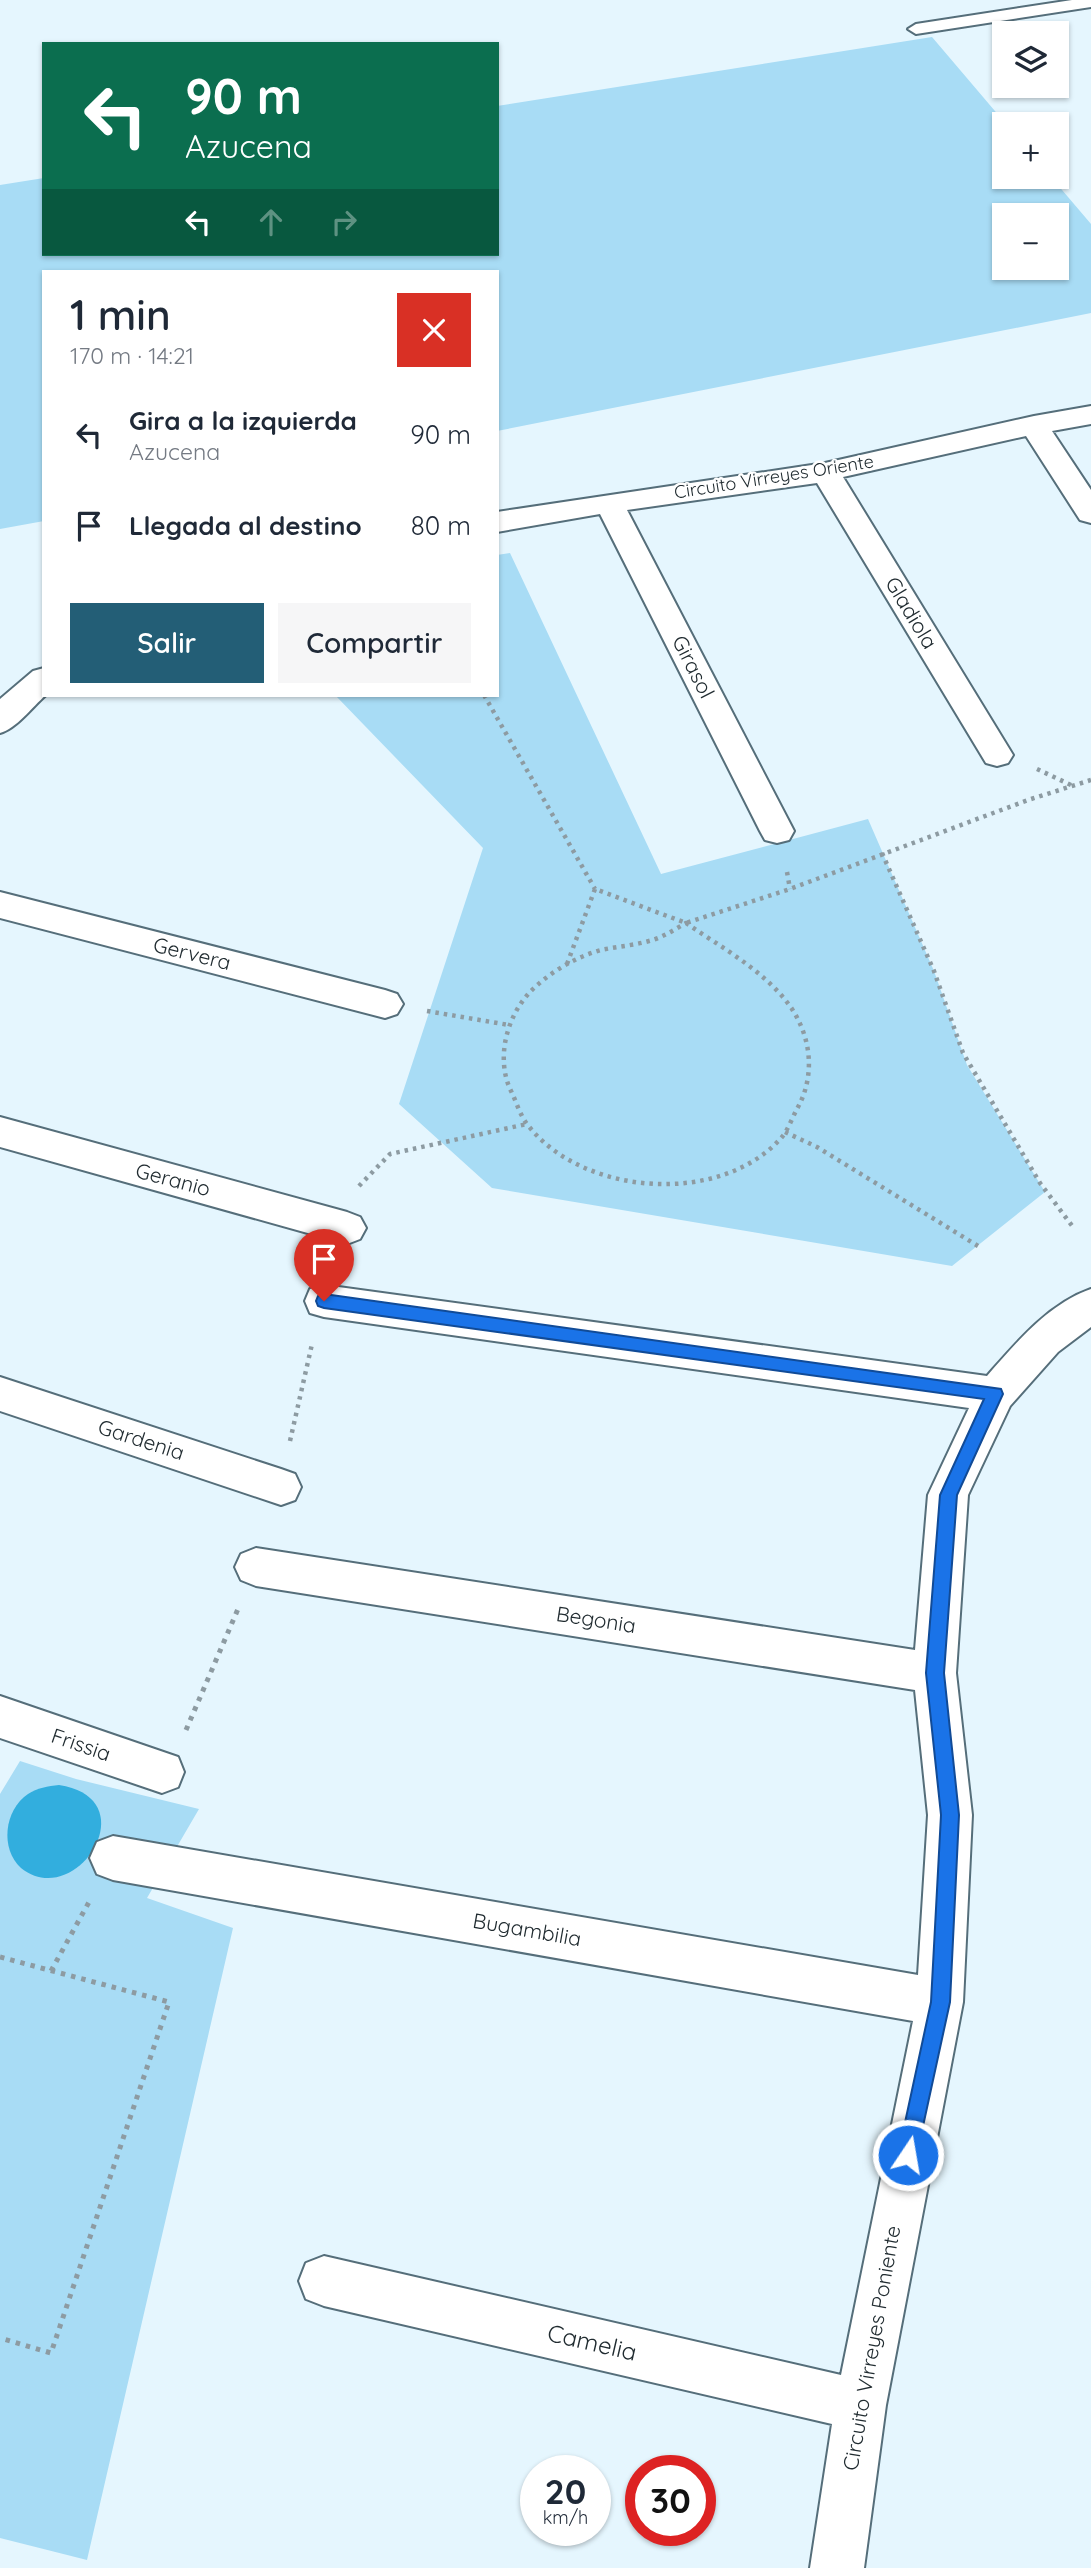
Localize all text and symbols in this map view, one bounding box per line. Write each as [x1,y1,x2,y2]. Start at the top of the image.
map controls [992,21,1069,280]
button: layers [992,21,1069,98]
text: 90 m [185,65,302,126]
icon: left [70,70,161,161]
button: + [992,112,1069,189]
text: Azucena [185,126,312,166]
icon: left [179,203,217,241]
icon: ahead [252,203,290,241]
icon: right [325,203,363,241]
button: − [992,203,1069,280]
text: 1 min [70,288,171,341]
button: close [397,293,471,367]
text: 170 m · 14:21 [70,341,194,370]
text: Gira a la izquierda [129,404,357,437]
icon: left [70,416,108,454]
text: 90 m [410,418,471,451]
text: Azucena [129,437,220,466]
street label: Circuito Virreyes Oriente [673,449,875,504]
icon: arrive [70,507,108,545]
text: Llegada al destino [129,509,362,542]
text: 80 m [411,509,471,542]
street label: Gladiola [880,572,944,653]
button: Salir [70,603,264,683]
button: Compartir [278,603,471,683]
street label: Girasol [667,631,721,702]
street label: Gervera [151,931,234,975]
street label: Geranio [133,1157,213,1201]
pin [294,1229,354,1301]
icon: arrive [305,1240,343,1278]
street label: Gardenia [95,1413,188,1465]
street label: Begonia [555,1600,638,1638]
street label: Frissia [48,1722,114,1766]
street label: Bugambilia [471,1907,583,1951]
position arrow [871,2118,945,2192]
street label: Circuito Virreyes Poniente [837,2223,905,2472]
street label: Camelia [545,2317,640,2367]
speed limit sign: 30 [625,2455,716,2546]
text: 20 [545,2469,586,2513]
text: km/h [543,2506,588,2529]

